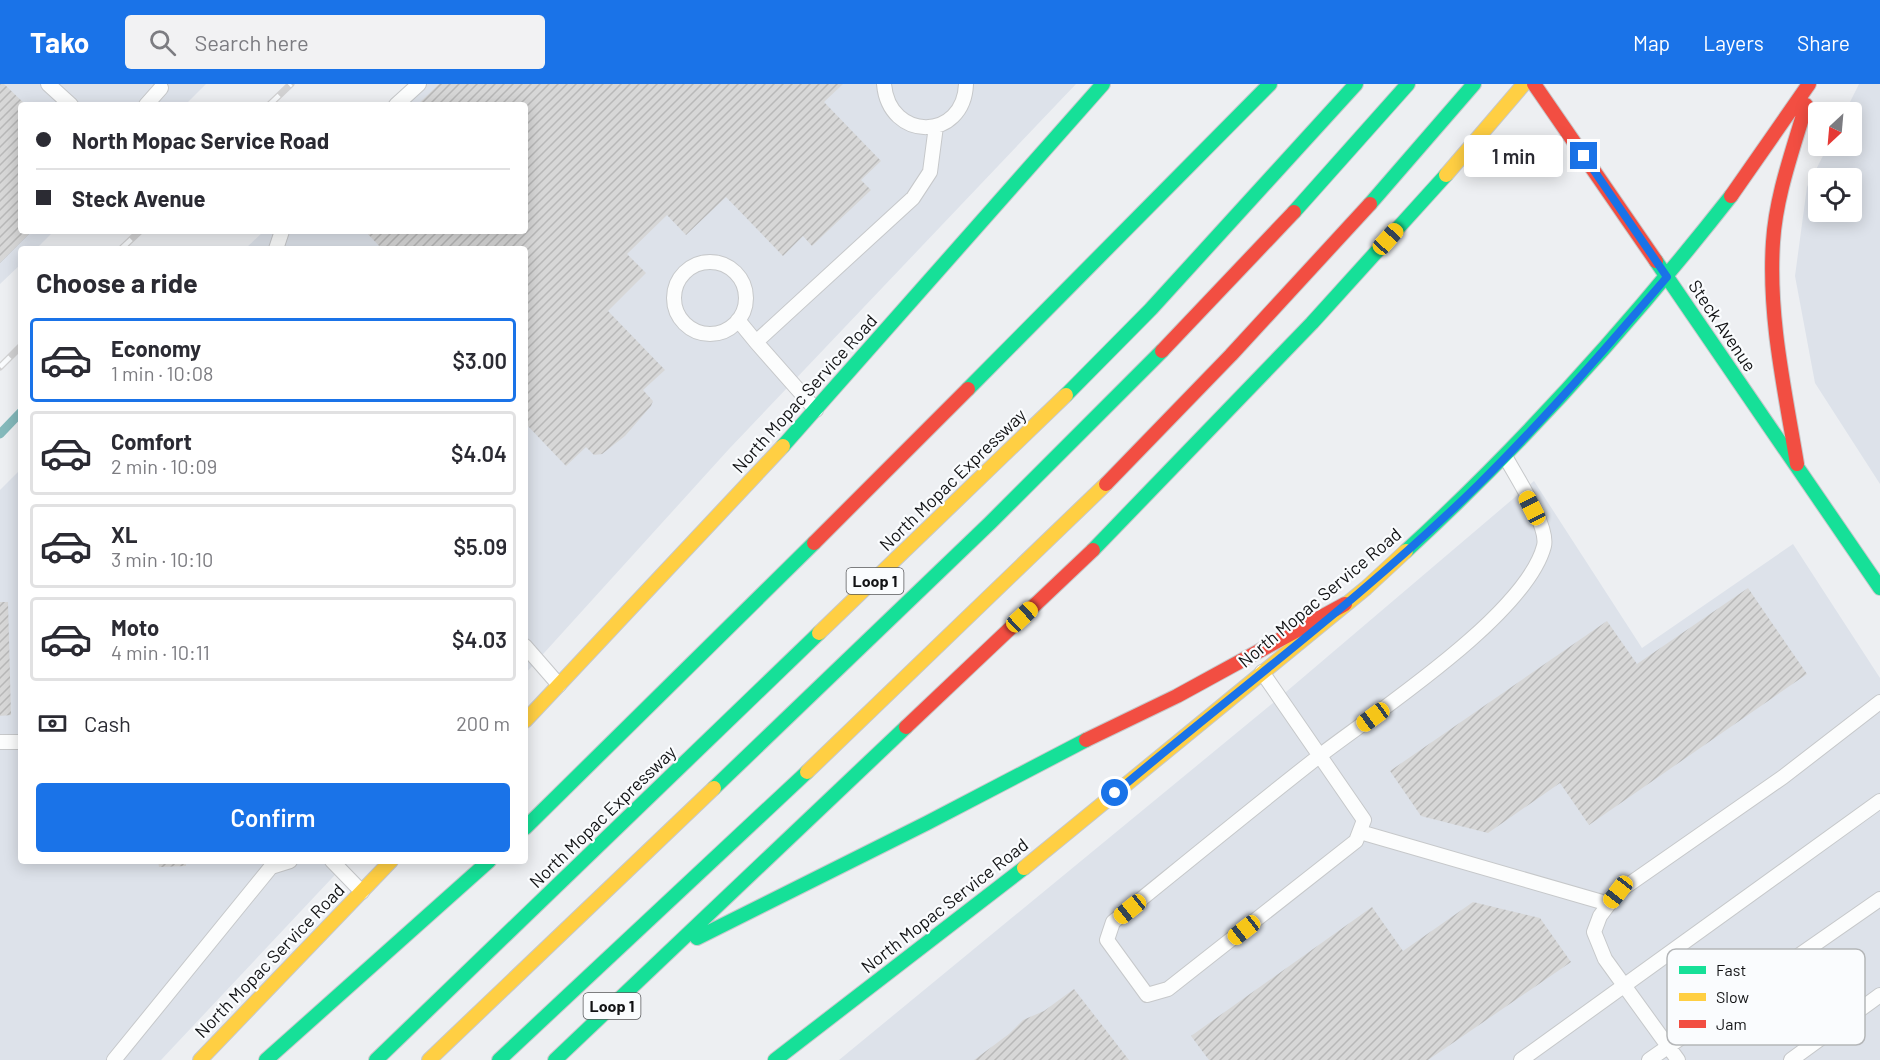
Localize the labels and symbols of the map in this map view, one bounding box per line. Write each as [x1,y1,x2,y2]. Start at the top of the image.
north arrow [1808,102,1862,156]
callout: 1 min [1464,135,1563,177]
route end [1570,142,1597,169]
car [1369,220,1407,258]
street label: Steck Avenue [1684,276,1761,375]
street label: North Mopac Service Road [727,309,881,477]
street label: North Mopac Expressway [874,404,1030,555]
car [1516,488,1548,528]
street label: North Mopac Service Road [1233,523,1405,672]
road number: Loop 1 [846,568,904,594]
car [1003,598,1041,636]
car [1353,699,1393,735]
street label: North Mopac Expressway [524,741,680,892]
route start [1101,779,1128,806]
street label: North Mopac Service Road [856,833,1032,977]
car [1600,872,1636,912]
street label: North Mopac Service Road [190,879,349,1042]
car [1110,891,1150,927]
car [1224,912,1264,948]
legend [1667,949,1865,1045]
text: Fast [1716,960,1746,979]
text: Slow [1716,987,1749,1006]
road number: Loop 1 [584,993,640,1019]
text: Jam [1716,1014,1747,1033]

